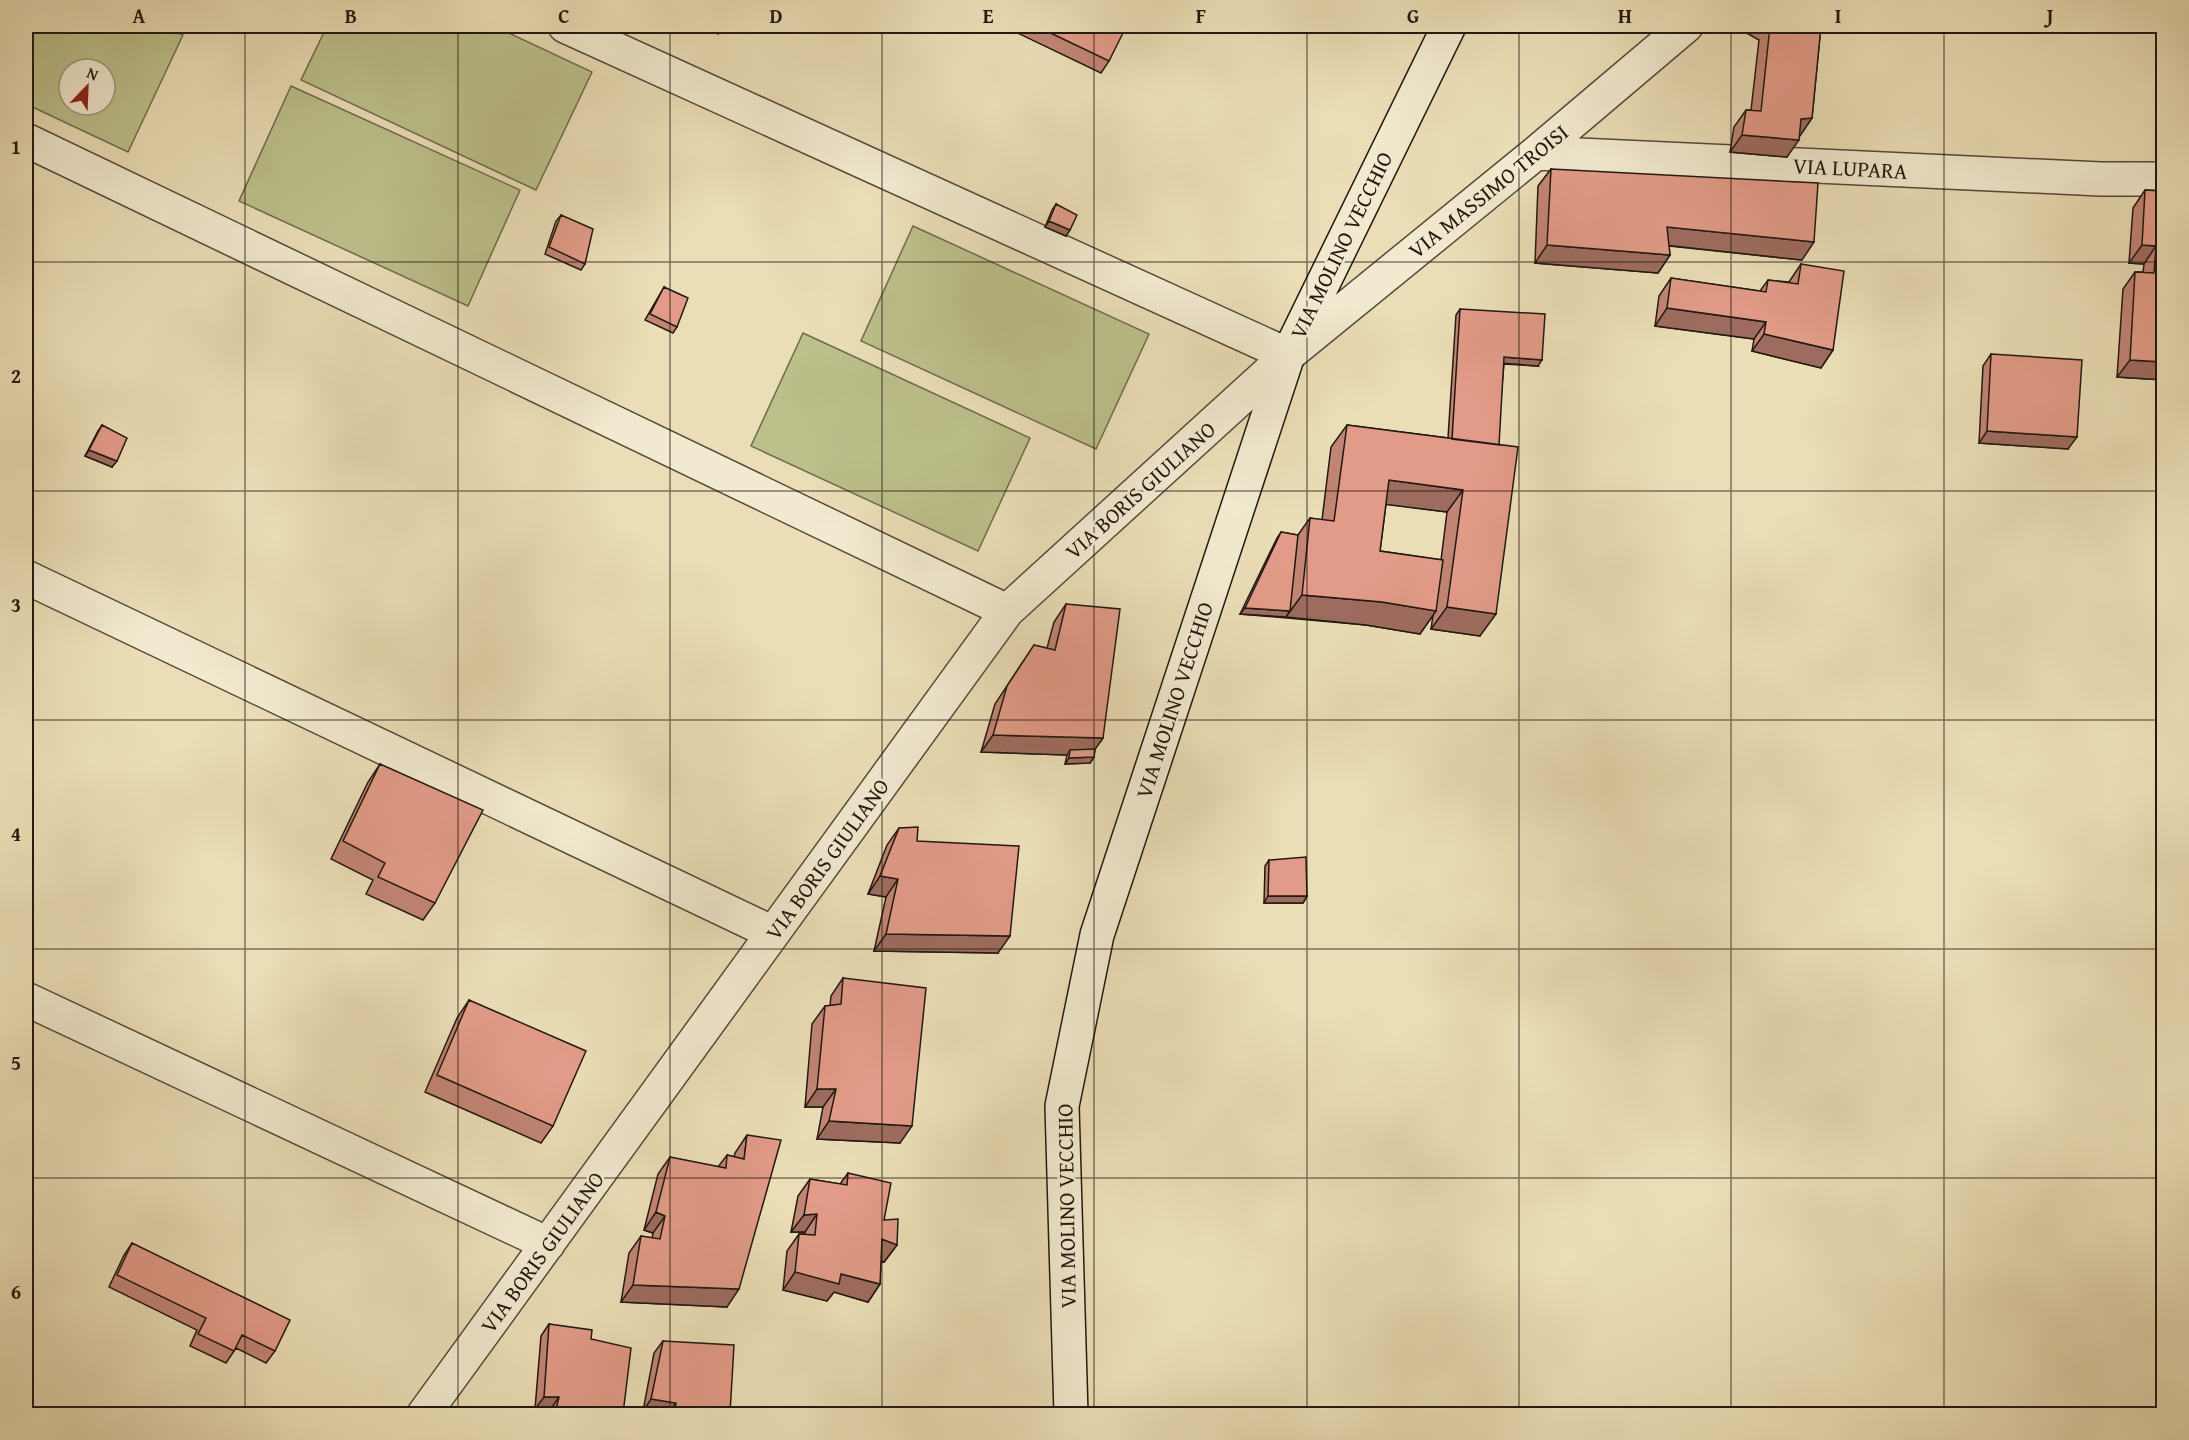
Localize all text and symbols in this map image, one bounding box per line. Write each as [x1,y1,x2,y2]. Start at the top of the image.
text: A [133,1,146,30]
text: B [345,1,357,30]
text: C [558,1,570,30]
text: D [769,1,783,30]
text: E [983,1,994,30]
text: F [1196,1,1206,30]
text: G [1407,1,1419,30]
text: H [1618,1,1632,30]
text: I [1835,1,1841,30]
text: J [2044,1,2054,30]
north arrow [57,57,117,117]
text: N [83,60,103,86]
street label: VIA MASSIMO TROISI [1401,116,1575,266]
text: 1 [11,132,21,161]
street label: VIA MOLINO VECCHIO [1282,146,1400,344]
street label: VIA LUPARA [1792,149,1909,187]
text: 2 [11,361,21,390]
street label: VIA BORIS GIULIANO [1058,414,1222,566]
text: 3 [11,590,21,619]
street label: VIA MOLINO VECCHIO [1127,598,1221,802]
street label: VIA BORIS GIULIANO [757,772,897,946]
text: 4 [11,819,21,848]
text: 5 [11,1048,21,1077]
street label: VIA MOLINO VECCHIO [1048,1103,1084,1309]
street label: VIA BORIS GIULIANO [472,1165,612,1339]
text: 6 [11,1277,21,1306]

